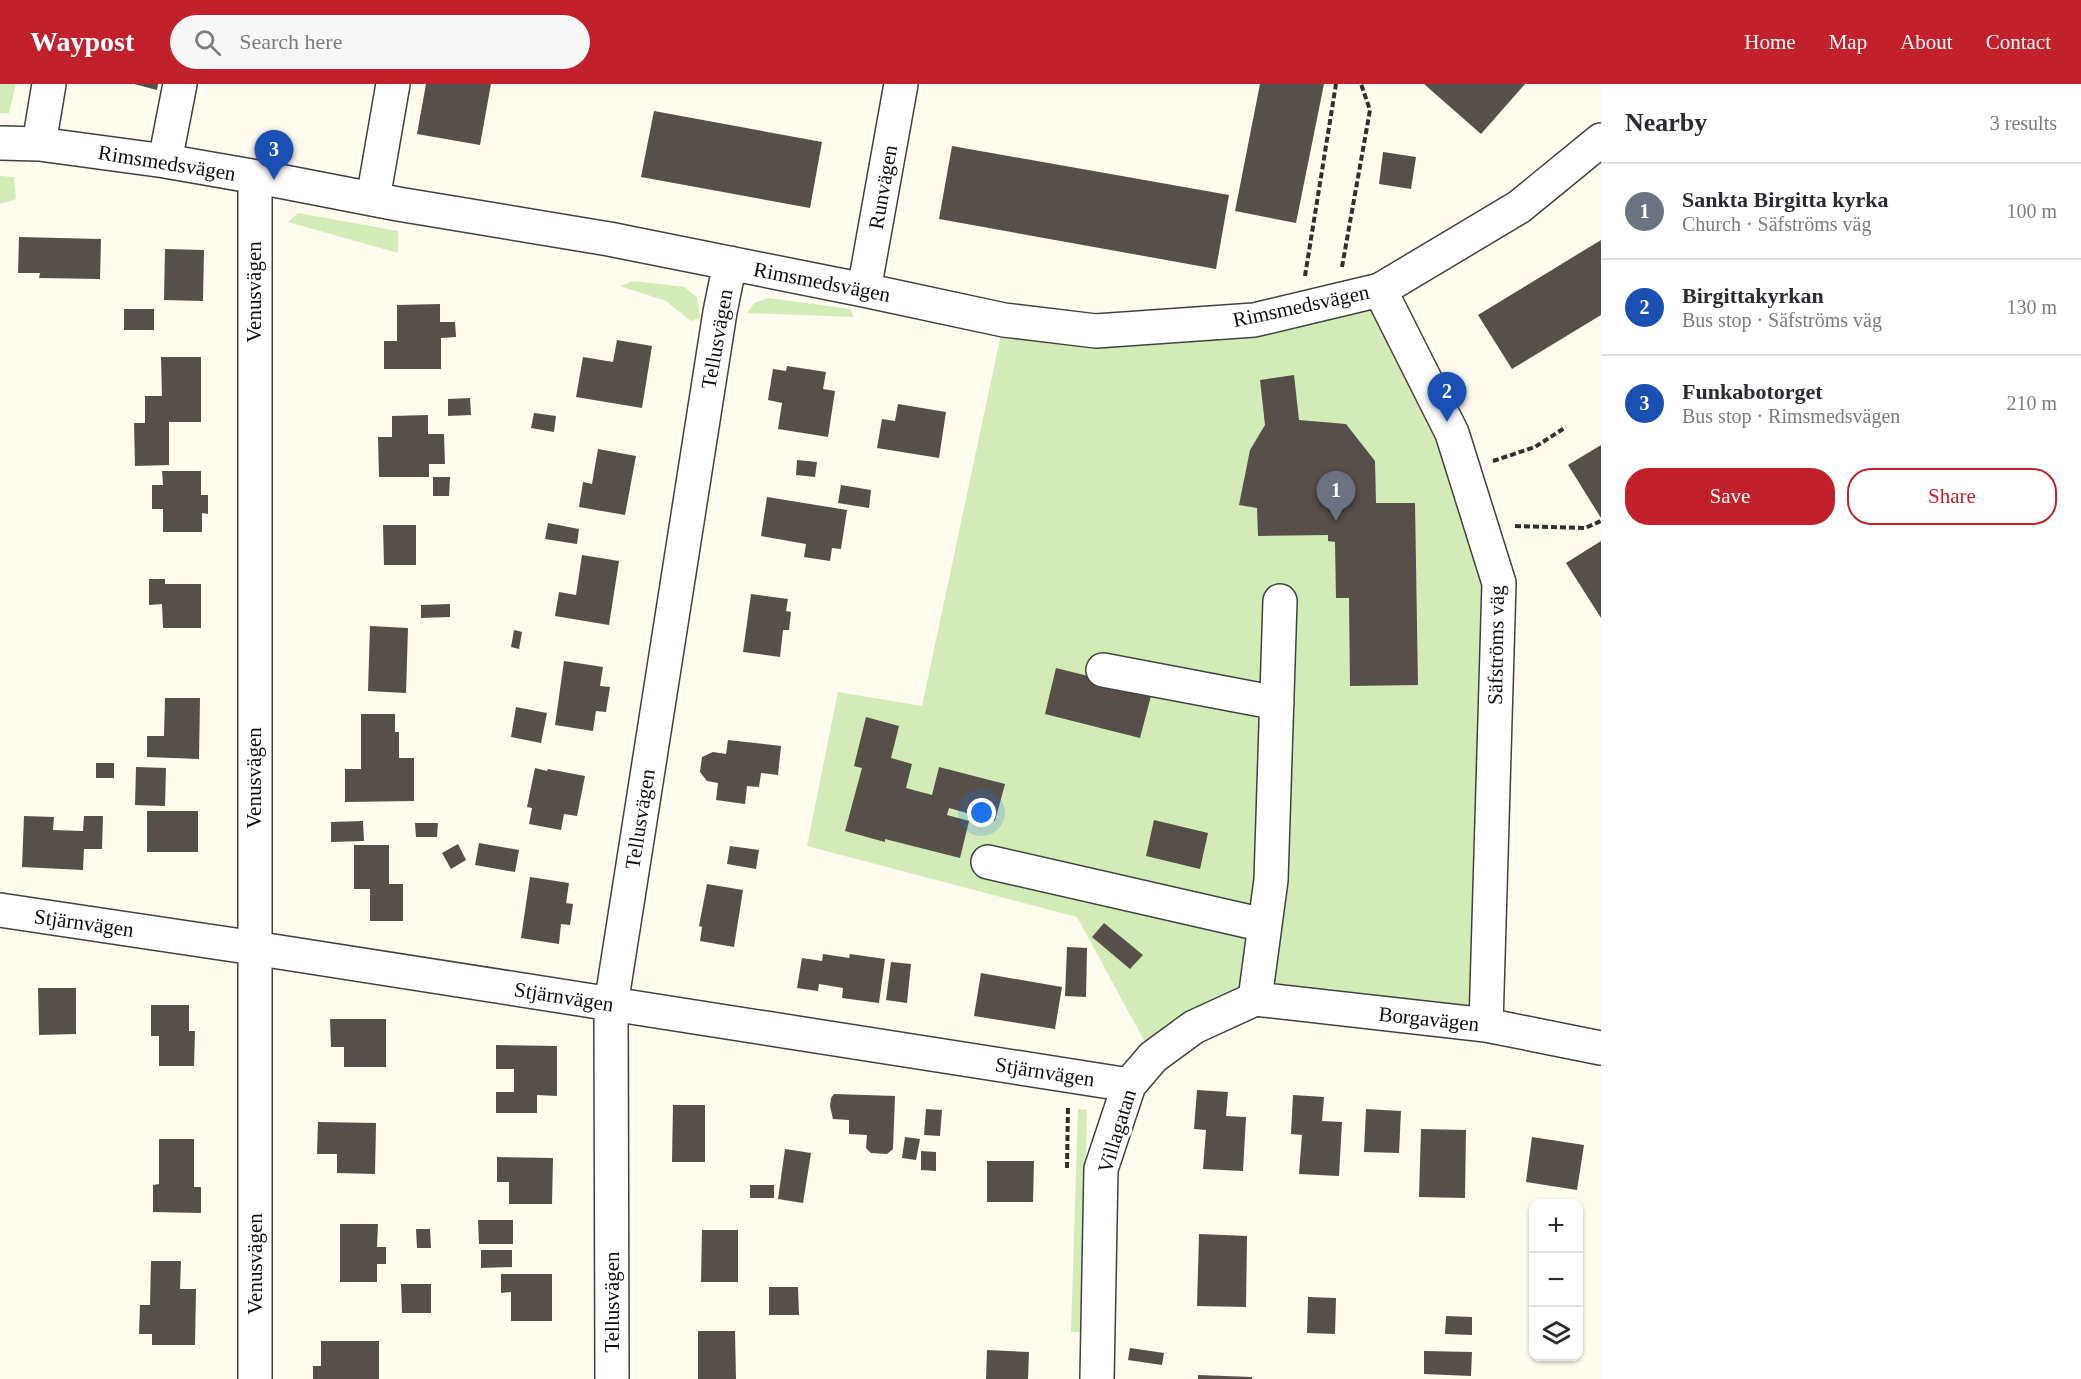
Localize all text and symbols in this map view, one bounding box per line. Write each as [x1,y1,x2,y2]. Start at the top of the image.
search box [170,15,590,69]
text: Waypost [30,26,134,57]
icon: search [191,26,224,59]
text: Search here [239,29,342,54]
text: Home [1744,30,1796,54]
text: Map [1829,30,1867,54]
text: About [1900,30,1953,54]
text: Contact [1986,30,2051,54]
text: Nearby [1625,108,1707,137]
text: 3 results [1990,112,2057,134]
pin: 3 [254,130,294,180]
street label: Rimsmedsvägen [97,140,238,186]
street label: Runvägen [864,143,902,231]
text: Sankta Birgitta kyrka [1682,187,1889,212]
text: 1 [1640,200,1650,222]
text: 100 m [2006,200,2057,222]
text: Church · Säfströms väg [1682,213,1871,235]
street label: Venusvägen [242,241,266,343]
street label: Rimsmedsvägen [752,257,893,307]
street label: Rimsmedsvägen [1231,280,1372,332]
text: Birgittakyrkan [1682,283,1824,308]
street label: Tellusvägen [696,287,738,391]
text: 2 [1640,296,1650,318]
text: 130 m [2006,296,2057,318]
text: Bus stop · Säfströms väg [1682,309,1882,331]
pin: 2 [1428,372,1466,422]
text: Funkabotorget [1682,379,1823,404]
text: 3 [1640,392,1650,414]
text: 210 m [2006,392,2057,414]
text: Bus stop · Rimsmedsvägen [1682,405,1900,427]
button: Save [1625,468,1835,525]
button: Share [1847,468,2057,525]
pin: 1 [1316,472,1356,521]
street label: Säfströms väg [1483,585,1509,705]
street label: Venusvägen [242,727,266,829]
street label: Tellusvägen [620,767,660,871]
your location [967,798,996,827]
street label: Stjärnvägen [33,904,136,942]
street label: Stjärnvägen [513,977,616,1017]
street label: Borgavägen [1377,1002,1481,1036]
street label: Stjärnvägen [994,1052,1097,1092]
street label: Villagatan [1093,1086,1141,1176]
map controls [1529,1199,1583,1361]
button: + [1529,1199,1583,1253]
street label: Venusvägen [243,1213,267,1315]
street label: Tellusvägen [600,1251,624,1353]
button: − [1529,1253,1583,1307]
button: layers [1529,1307,1583,1361]

